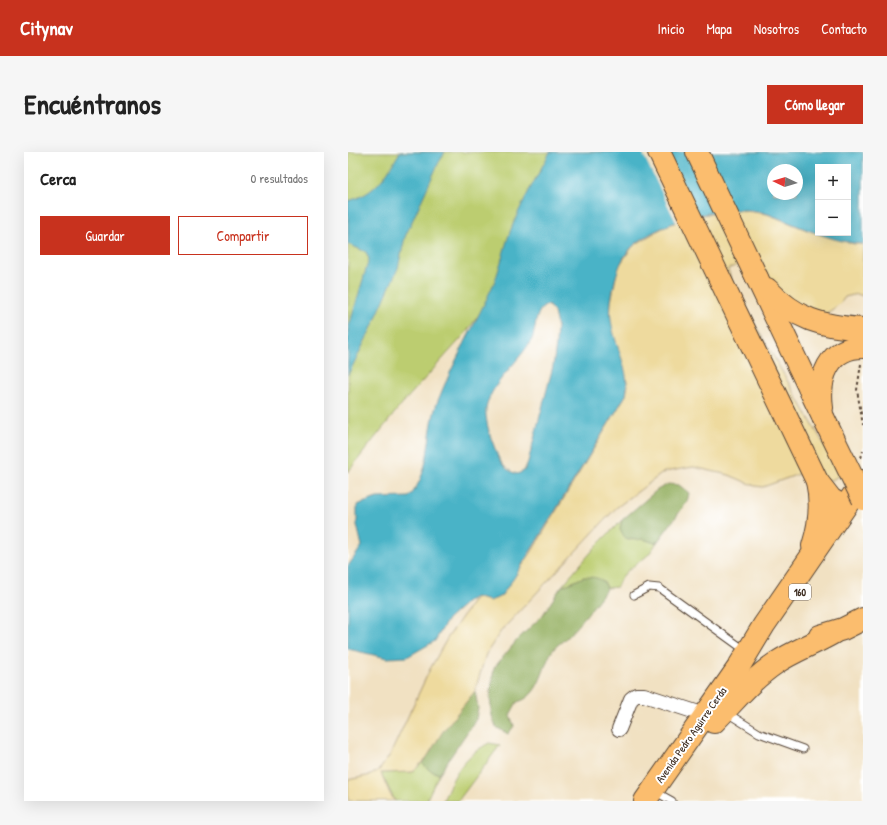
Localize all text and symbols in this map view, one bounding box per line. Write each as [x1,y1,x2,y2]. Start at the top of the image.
text: Citynav [20,15,73,41]
text: Inicio [658,19,684,38]
text: Mapa [706,19,732,38]
text: Nosotros [754,19,799,38]
text: Contacto [821,19,867,38]
text: Encuéntranos [24,85,161,123]
button: Cómo llegar [767,85,863,124]
north arrow [767,164,803,200]
map controls [815,164,851,236]
button: + [815,164,851,200]
text: Cerca [40,167,76,190]
text: 0 resultados [250,169,308,187]
button: − [815,200,851,236]
button: Guardar [40,216,170,255]
button: Compartir [178,216,308,255]
road number: 160 [789,584,811,600]
street label: Avenida Pedro Aguirre Cerda [653,684,730,786]

